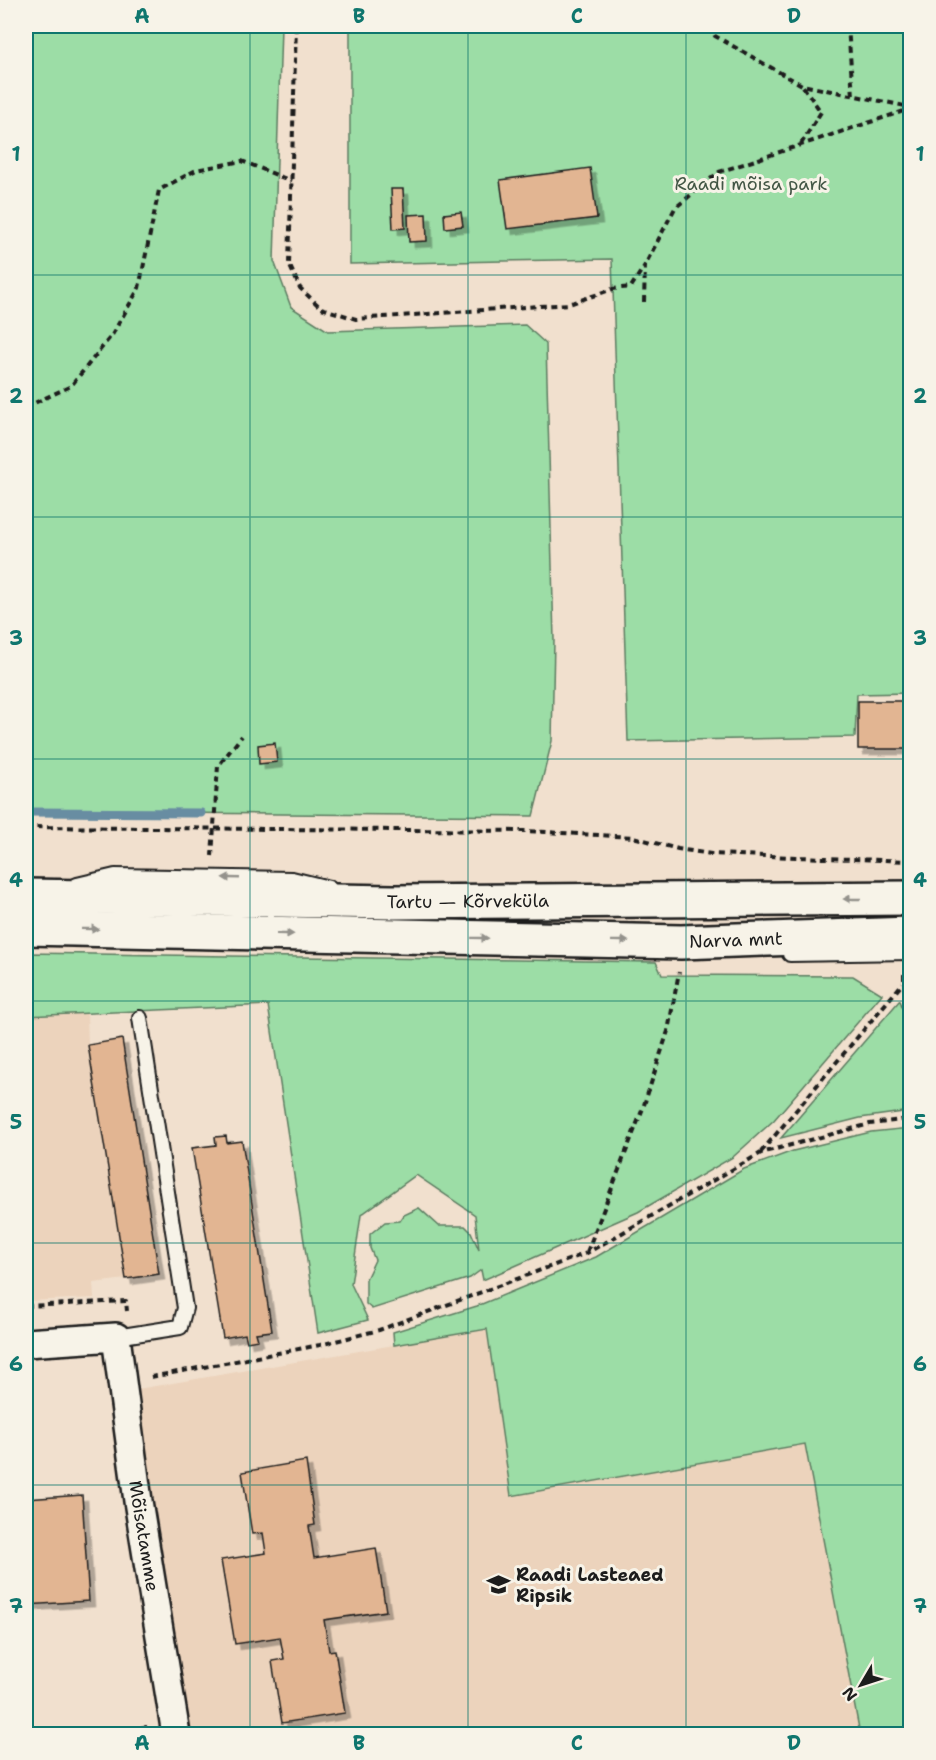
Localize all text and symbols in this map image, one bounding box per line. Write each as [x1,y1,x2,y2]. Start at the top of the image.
text: A [134,3,150,29]
text: B [353,3,365,29]
text: C [571,3,583,29]
text: D [787,3,801,29]
text: 1 [11,141,21,167]
text: 1 [915,141,925,167]
park label: Raadi mõisa park [675,172,827,196]
text: 2 [9,383,23,409]
text: 2 [913,383,927,409]
text: 3 [9,625,23,651]
text: 3 [913,625,927,651]
text: 4 [9,867,23,893]
text: 4 [913,867,927,893]
one-way arrow [222,873,241,882]
street label: Tartu — Kõrveküla [386,889,549,914]
one-way arrow [843,894,862,904]
one-way arrow [81,924,100,934]
street label: Narva mnt [689,926,783,954]
one-way arrow [276,929,295,938]
one-way arrow [471,934,490,943]
one-way arrow [610,936,629,946]
text: 5 [10,1109,22,1135]
text: 5 [914,1109,926,1135]
text: 6 [9,1351,23,1377]
text: 6 [913,1351,927,1377]
street label: Mõisatamme [123,1479,165,1593]
place label: Raadi Lasteaed Ripsik [516,1563,664,1608]
school or university icon: Raadi Lasteaed Ripsik [485,1572,511,1598]
text: 7 [9,1593,23,1619]
text: 7 [913,1593,927,1619]
north arrow [831,1655,891,1715]
text: N [838,1683,862,1706]
text: A [134,1730,150,1756]
text: B [353,1730,365,1756]
text: C [571,1730,583,1756]
text: D [787,1730,801,1756]

